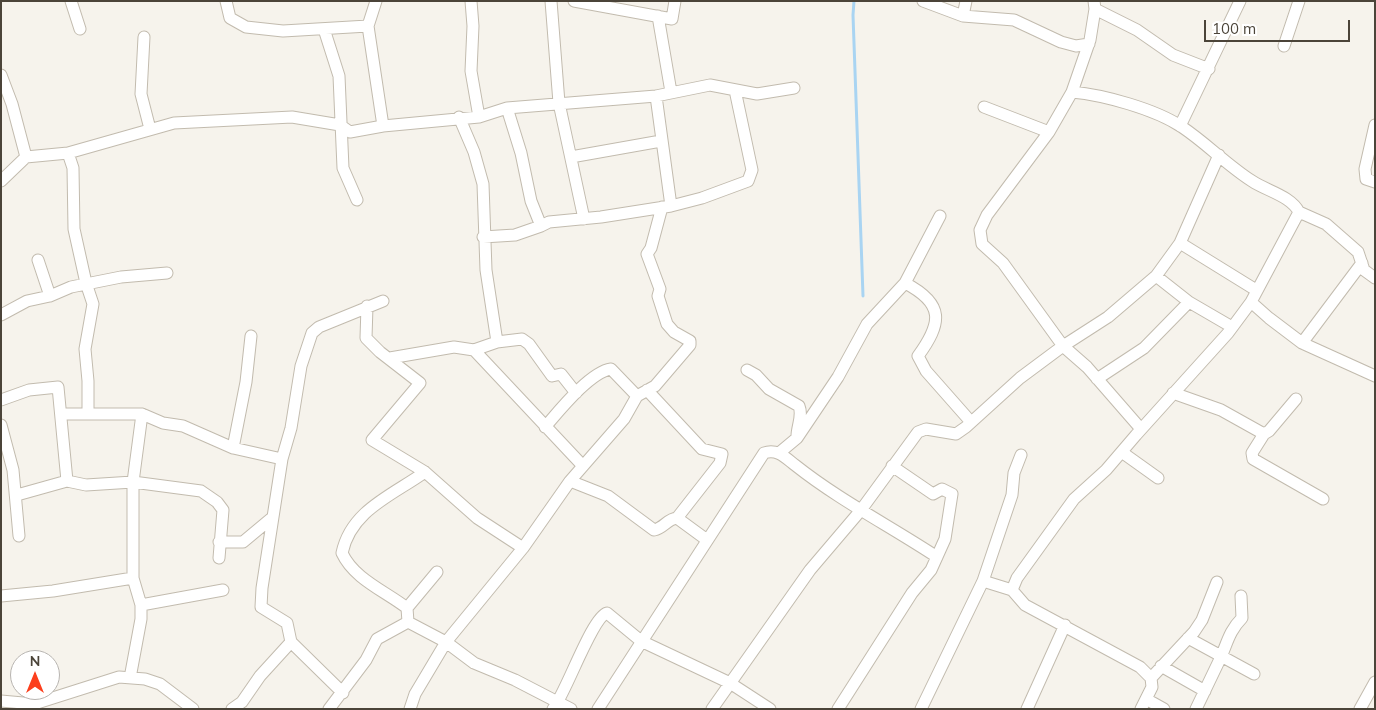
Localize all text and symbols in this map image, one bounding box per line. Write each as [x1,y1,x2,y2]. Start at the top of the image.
scale bar [1206,10,1352,42]
text: 100 m [1212,19,1256,38]
north arrow [10,650,60,700]
text: N [30,652,40,670]

